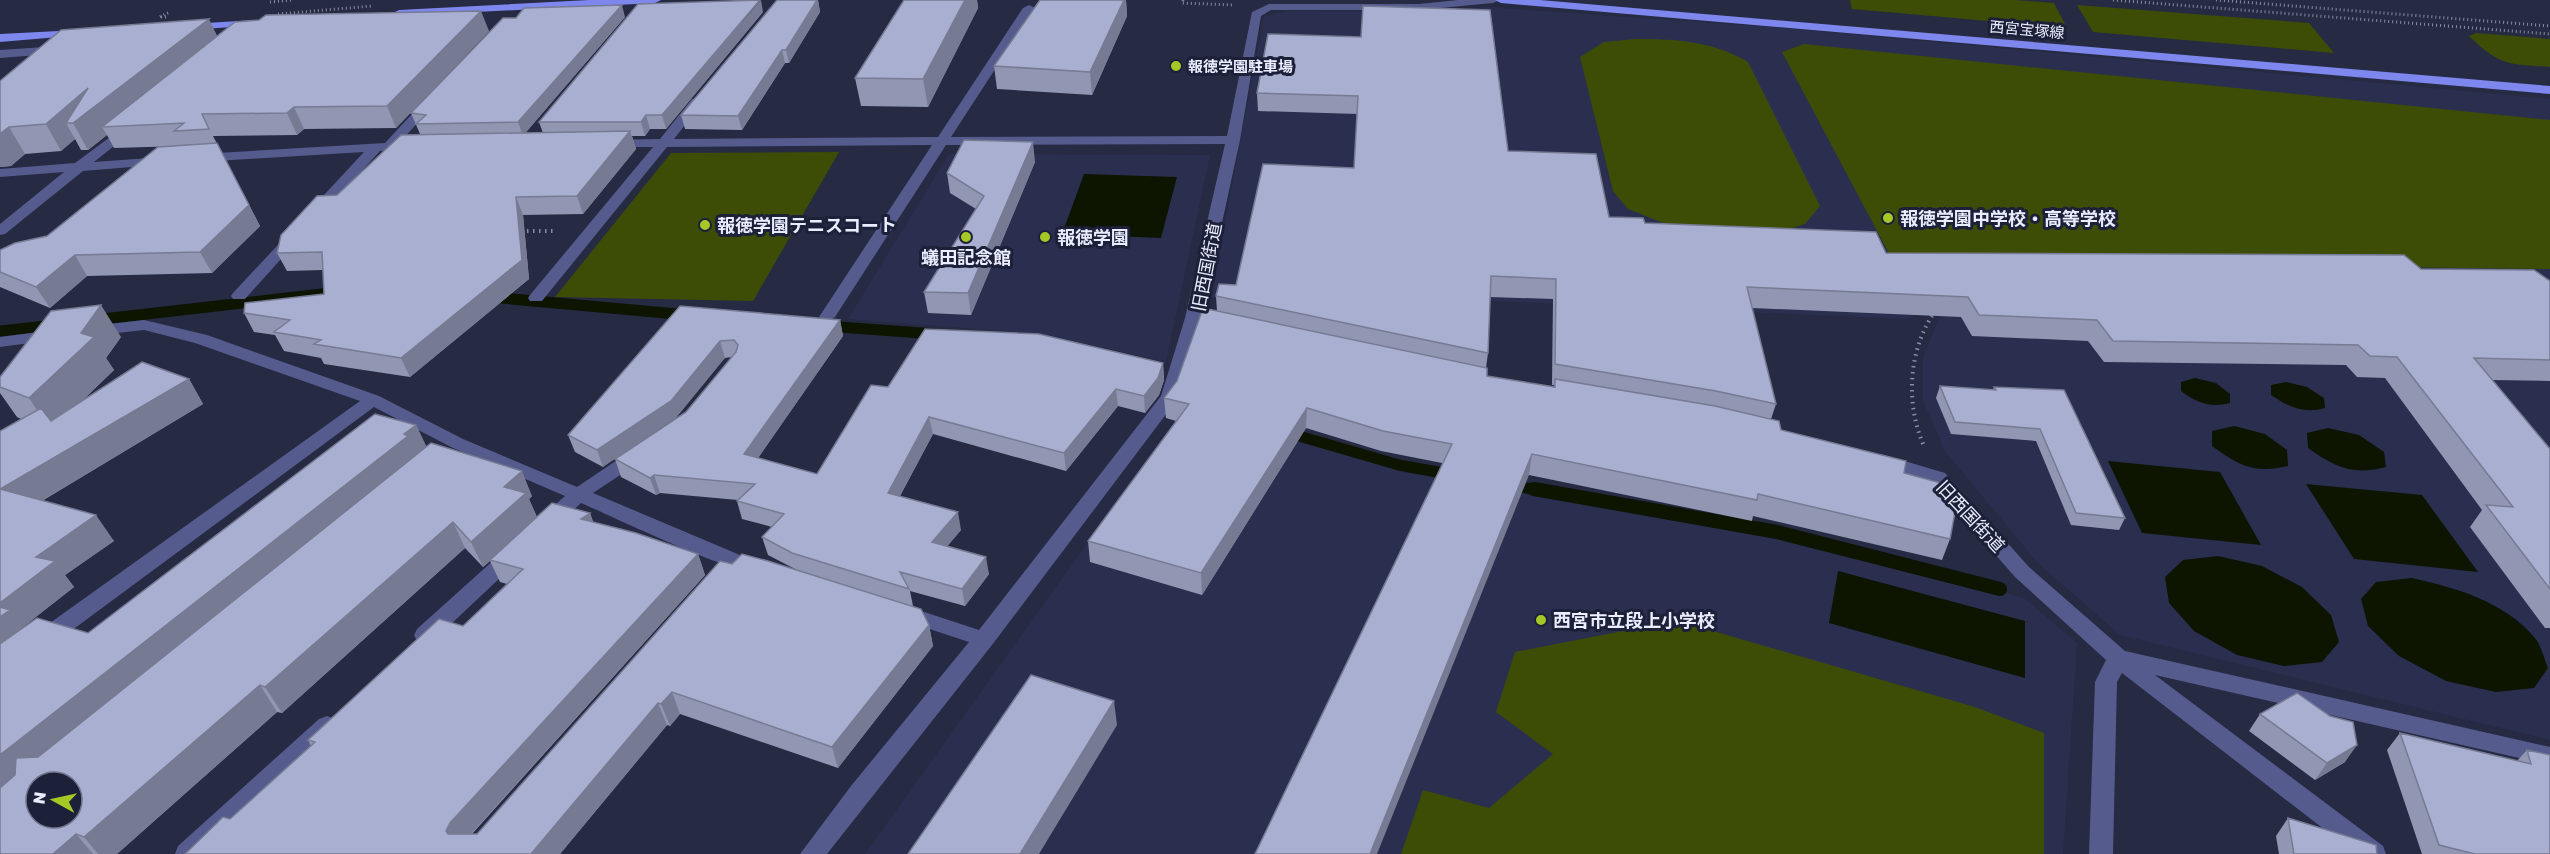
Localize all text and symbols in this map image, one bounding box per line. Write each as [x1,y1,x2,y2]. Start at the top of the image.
street label: 西宮宝塚線 [1989,17,2065,41]
place label: 報徳学園駐車場 [1188,57,1293,75]
marker: 報徳学園駐車場 [1169,59,1183,73]
place label: 報徳学園中学校・高等学校 [1900,207,2116,229]
marker: 報徳学園中学校・高等学校 [1881,211,1895,225]
place label: 報徳学園テニスコート [717,214,897,236]
marker: 報徳学園テニスコート [698,218,712,232]
street label: 旧西国街道 [1187,221,1225,313]
place label: 報徳学園 [1057,226,1129,248]
marker: 蟻田記念館 [959,230,973,244]
marker: 報徳学園 [1038,230,1052,244]
place label: 蟻田記念館 [921,246,1011,268]
street label: 旧西国街道 [1932,476,2010,556]
place label: 西宮市立段上小学校 [1553,609,1715,631]
marker: 西宮市立段上小学校 [1534,613,1548,627]
north arrow [24,770,84,830]
text: N [28,790,50,805]

